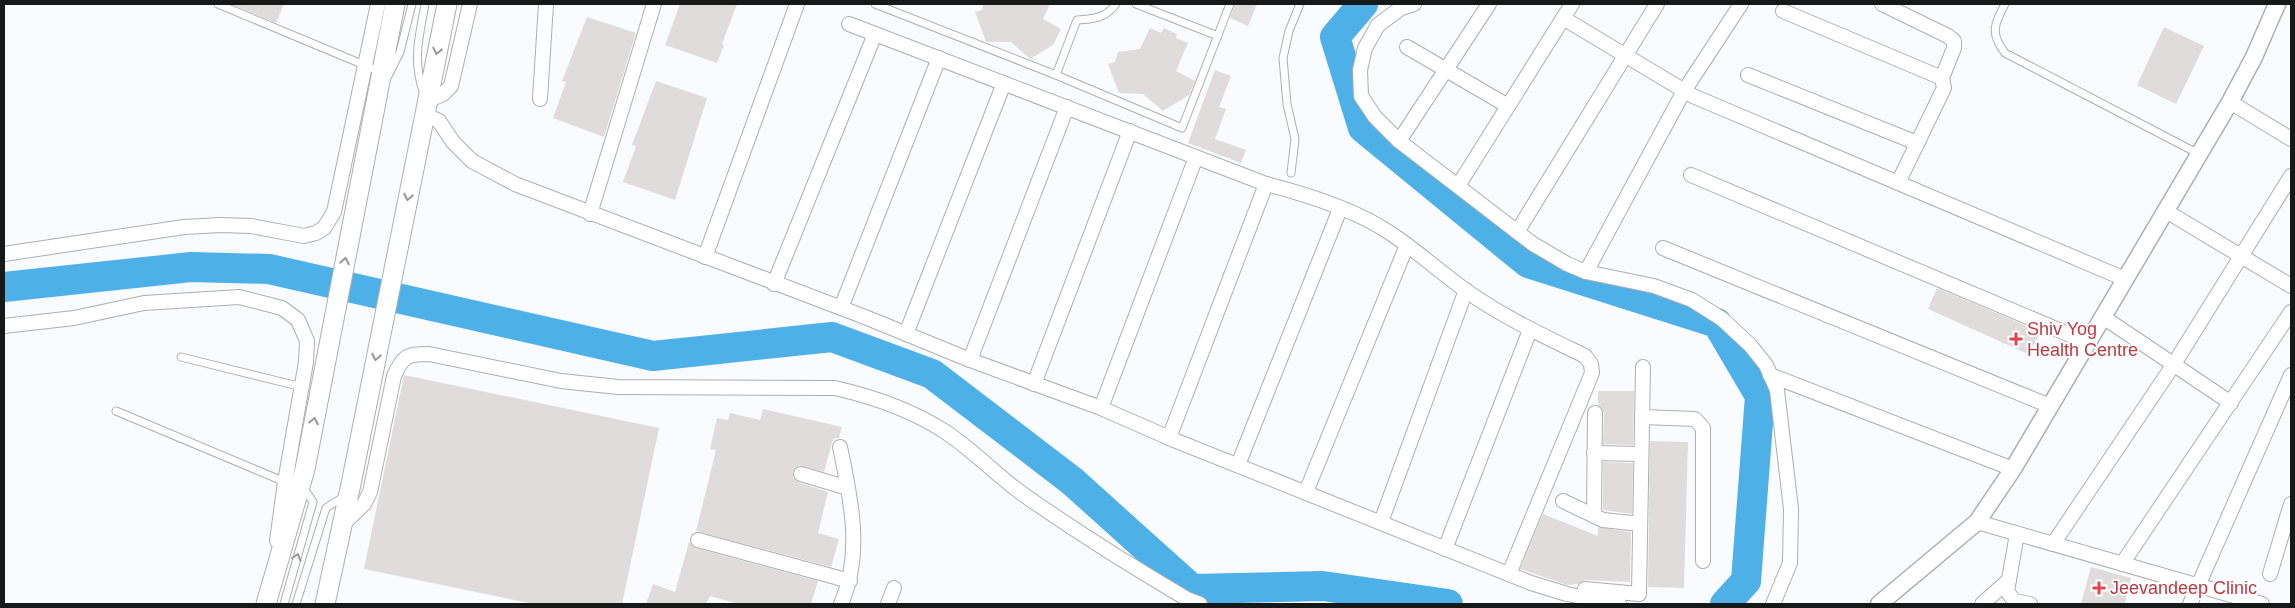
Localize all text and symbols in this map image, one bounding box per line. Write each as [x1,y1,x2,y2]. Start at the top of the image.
one-way arrow [432,47,443,56]
one-way arrow [403,193,413,202]
one-way arrow [339,257,349,266]
place label: Shiv Yog Health Centre [2027,319,2138,360]
marker: Shiv Yog Health Centre [2009,332,2023,346]
one-way arrow [372,352,382,361]
one-way arrow [308,417,319,425]
one-way arrow [292,554,302,562]
place label: Jeevandeep Clinic [2110,578,2257,598]
marker: Jeevandeep Clinic [2092,581,2106,595]

